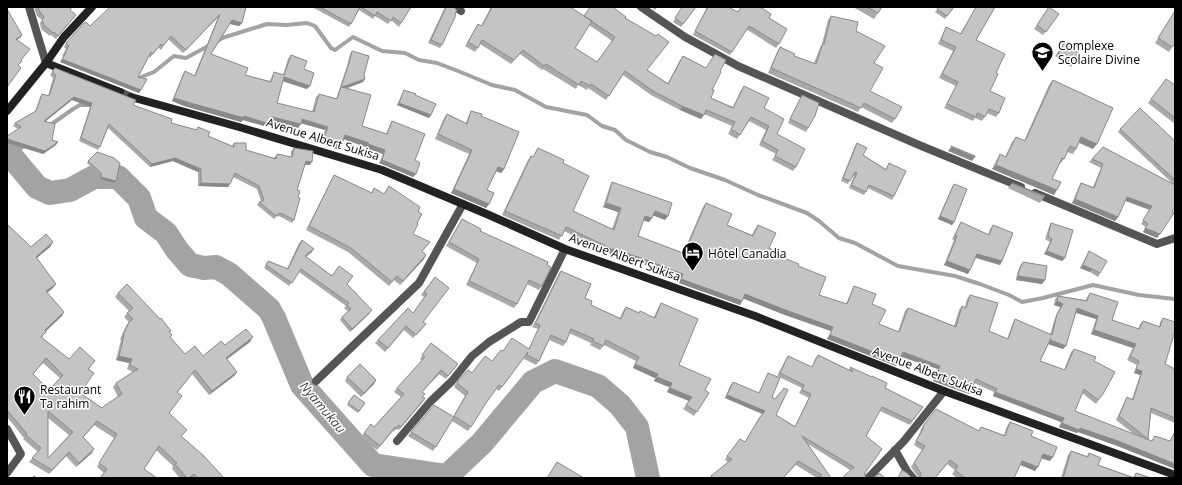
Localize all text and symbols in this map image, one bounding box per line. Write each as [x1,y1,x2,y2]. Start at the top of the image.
place label: Complexe Scolaire Divine [1058,37,1140,68]
school or university icon: Complexe Scolaire Divine [1030,39,1056,72]
street label: Avenue Albert Sukisa [264,114,382,164]
street label: Avenue Albert Sukisa [567,229,683,285]
hotel icon: Hôtel Canadia [680,240,706,273]
place label: Hôtel Canadia [708,245,787,262]
street label: Avenue Albert Sukisa [870,342,986,400]
water label: Nyamukau [296,377,350,437]
place label: Restaurant Ta rahim [40,381,101,412]
restaurant icon: Restaurant Ta rahim [11,383,37,416]

